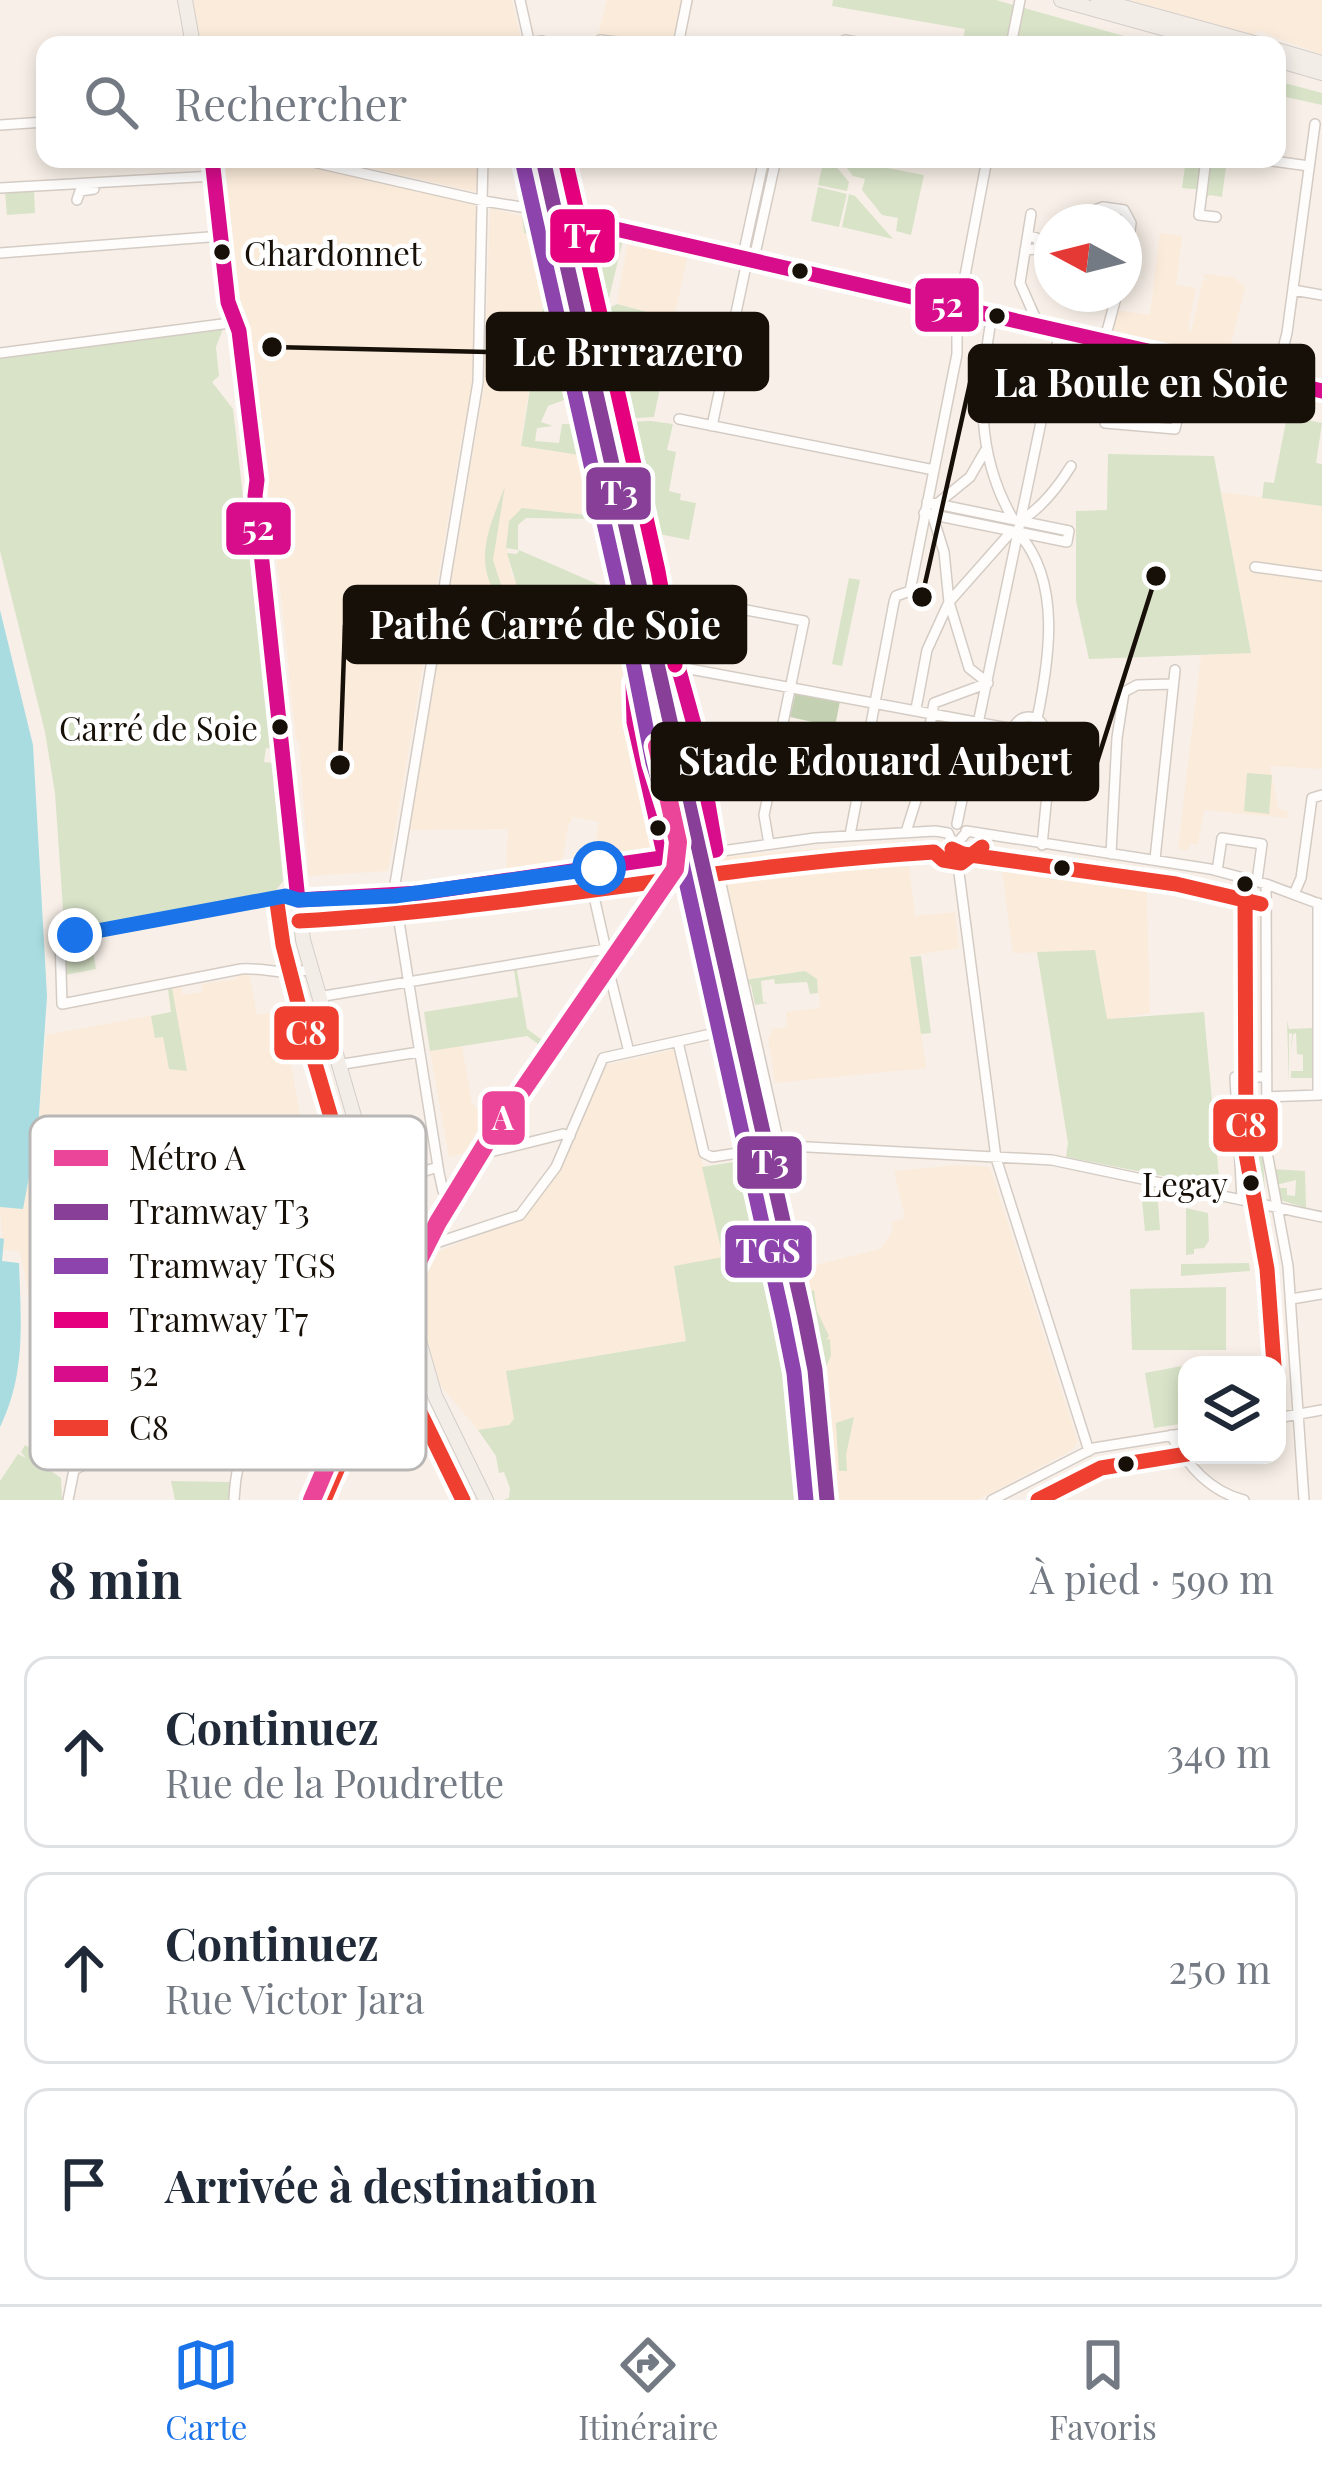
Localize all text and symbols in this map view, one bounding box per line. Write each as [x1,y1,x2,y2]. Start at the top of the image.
search box [36,36,1286,168]
icon: search [78,69,144,135]
text: Rechercher [174,72,407,132]
north arrow [1034,204,1142,312]
line badge: T7 [548,207,617,265]
text: T7 [563,212,601,256]
place label: Chardonnet [244,230,423,274]
marker: Chardonnet [211,241,233,263]
unlabelled marker [789,260,811,282]
line badge: 52 [913,276,981,334]
text: 52 [931,281,963,325]
unlabelled marker [986,305,1008,327]
callout: Le Brrrazero [488,314,767,389]
text: Le Brrrazero [512,324,744,376]
callout: La Boule en Soie [970,346,1313,421]
text: La Boule en Soie [994,355,1288,407]
line badge: T3 [584,465,653,522]
text: T3 [600,469,638,513]
line badge: 52 [224,500,293,557]
text: 52 [242,504,274,548]
callout: Pathé Carré de Soie [345,587,745,662]
text: Pathé Carré de Soie [369,597,721,649]
place label: Carré de Soie [59,705,258,749]
marker: Carré de Soie [269,716,291,738]
callout: Stade Edouard Aubert [653,724,1097,799]
text: Stade Edouard Aubert [678,733,1072,785]
unlabelled marker [647,817,669,839]
route start [572,841,626,895]
unlabelled marker [1051,857,1073,879]
unlabelled marker [1234,873,1256,895]
route end [48,908,102,962]
line badge: C8 [272,1004,341,1062]
text: C8 [285,1009,327,1053]
line badge: A [480,1089,527,1147]
text: A [491,1094,515,1138]
line badge: C8 [1211,1097,1280,1154]
text: C8 [1225,1101,1267,1145]
legend [30,1116,426,1470]
text: Métro A [129,1134,246,1178]
line badge: T3 [735,1134,804,1191]
text: T3 [751,1138,789,1182]
place label: Legay [1142,1161,1228,1205]
marker: Legay [1240,1172,1262,1194]
text: Tramway T3 [129,1188,310,1232]
line badge: TGS [723,1223,814,1280]
text: TGS [735,1227,801,1271]
text: Tramway TGS [129,1242,336,1286]
text: Tramway T7 [129,1296,309,1340]
text: 52 [129,1350,159,1394]
map controls [1178,1356,1286,1464]
button: layers [1178,1356,1286,1464]
text: C8 [129,1404,169,1448]
unlabelled marker [1115,1453,1137,1475]
text: 8 min [48,1544,182,1612]
text: À pied · 590 m [1030,1552,1274,1604]
text: Continuez [165,1696,379,1756]
icon: ahead [51,1719,117,1785]
text: 340 m [1166,1726,1271,1778]
text: Rue de la Poudrette [165,1756,504,1808]
text: Continuez [165,1912,379,1972]
icon: ahead [51,1935,117,2001]
text: 250 m [1168,1942,1271,1994]
text: Rue Victor Jara [165,1972,424,2024]
icon: arrive [51,2151,117,2217]
text: Arrivée à destination [165,2154,597,2214]
tab: Carte [165,2332,248,2448]
tab: Itinéraire [578,2332,718,2448]
tab: Favoris [1049,2332,1157,2448]

